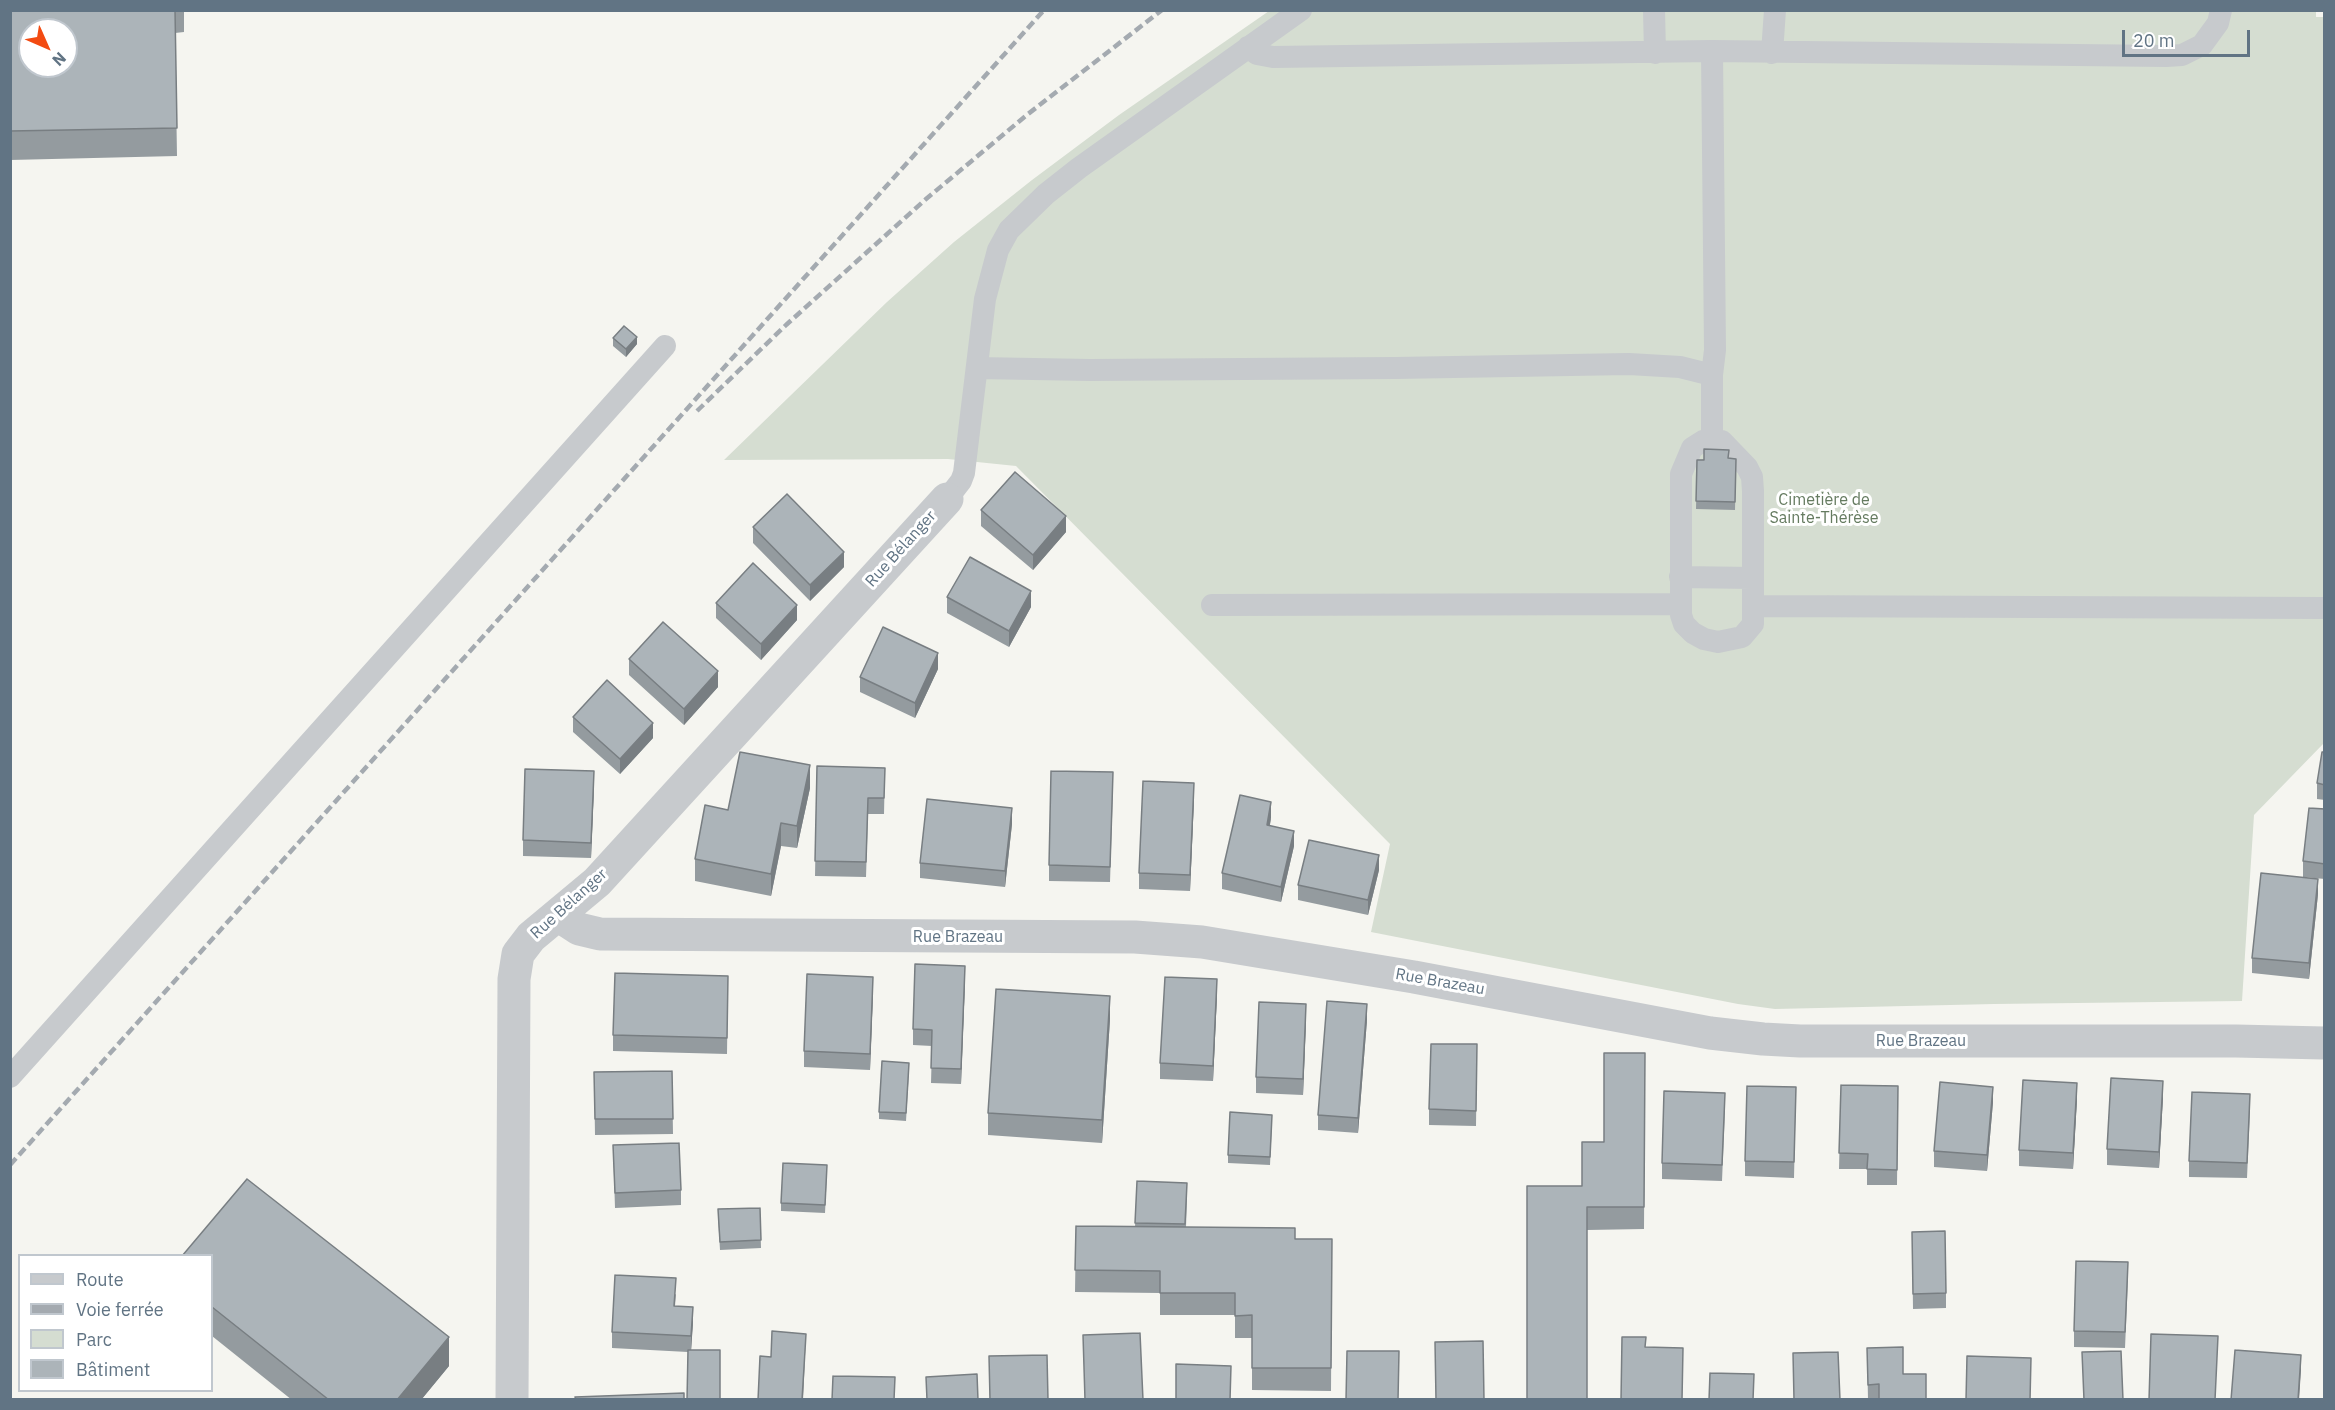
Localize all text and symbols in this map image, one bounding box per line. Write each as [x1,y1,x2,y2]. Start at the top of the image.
north arrow [18,18,78,78]
scale bar [2125,18,2252,56]
text: 20 m [2133,29,2175,52]
text: N [48,48,70,70]
park label: Cimetière de Sainte-Thérèse [1769,490,1879,528]
street label: Rue Bélanger [862,507,940,591]
street label: Rue Bélanger [527,865,611,943]
street label: Rue Brazeau [913,927,1003,947]
street label: Rue Brazeau [1394,965,1486,999]
street label: Rue Brazeau [1876,1031,1966,1051]
legend [18,1254,213,1392]
text: Route [76,1268,124,1291]
text: Voie ferrée [76,1298,164,1321]
text: Parc [76,1328,112,1351]
text: Bâtiment [76,1358,150,1381]

